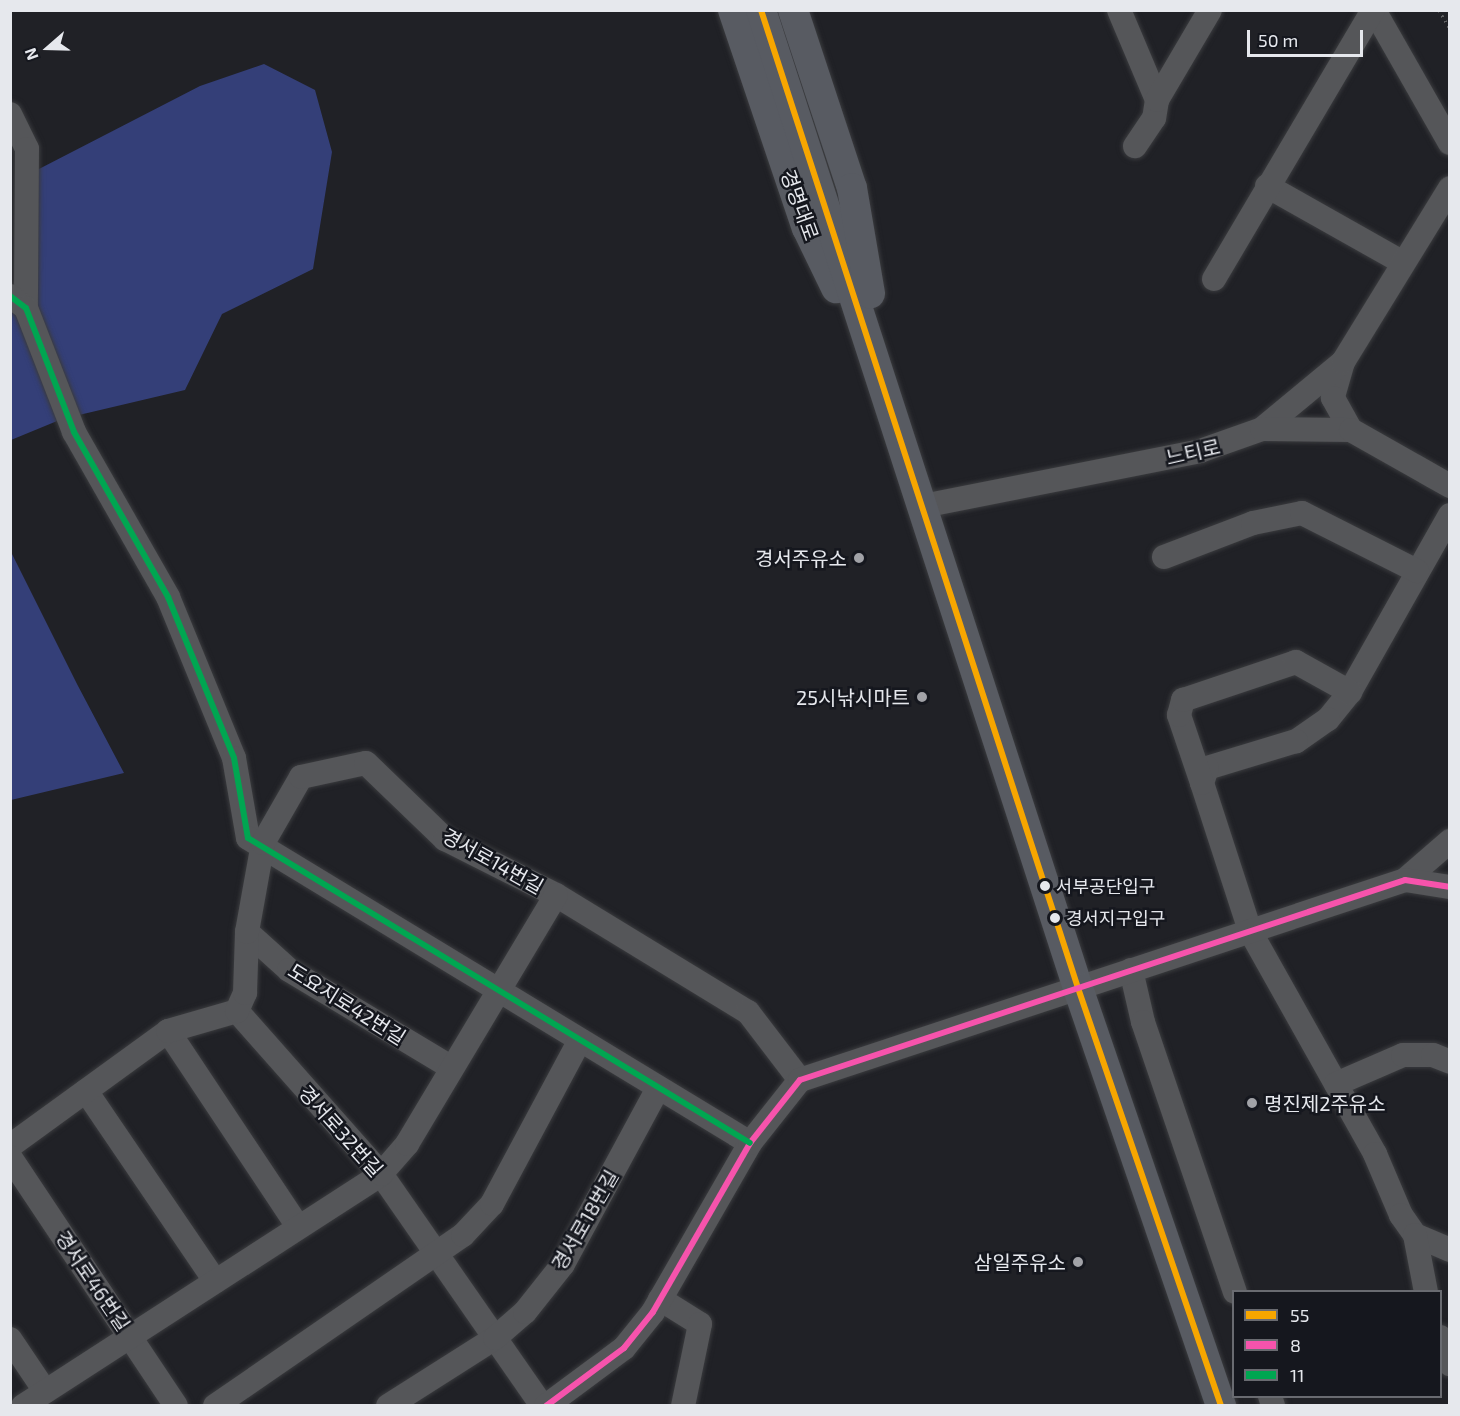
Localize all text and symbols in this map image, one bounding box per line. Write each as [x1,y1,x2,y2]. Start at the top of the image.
north arrow [18,18,78,78]
scale bar [1250,18,1366,56]
text: 50 m [1258,29,1298,51]
text: N [20,46,42,63]
street label: 경명대로 [776,166,824,244]
street label: 느티로 [1163,434,1223,470]
place label: 경서주유소 [755,546,847,570]
marker: 경서주유소 [852,551,866,565]
place label: 25시낚시마트 [796,685,910,709]
marker: 25시낚시마트 [915,690,929,704]
street label: 경서로14번길 [438,823,548,899]
place label: 서부공단입구 [1056,875,1155,897]
marker: 서부공단입구 [1039,880,1051,892]
place label: 경서지구입구 [1066,907,1165,929]
marker: 경서지구입구 [1049,912,1061,924]
street label: 도요지로42번길 [284,958,410,1050]
street label: 경서로32번길 [294,1080,388,1182]
place label: 명진제2주유소 [1264,1091,1386,1115]
marker: 명진제2주유소 [1245,1096,1259,1110]
street label: 경서로18번길 [547,1165,623,1275]
street label: 경서로46번길 [51,1226,135,1336]
place label: 삼일주유소 [974,1250,1066,1274]
marker: 삼일주유소 [1071,1255,1085,1269]
legend [1232,1290,1442,1398]
text: 55 [1290,1304,1309,1326]
text: 8 [1290,1334,1301,1356]
text: 11 [1290,1364,1304,1386]

